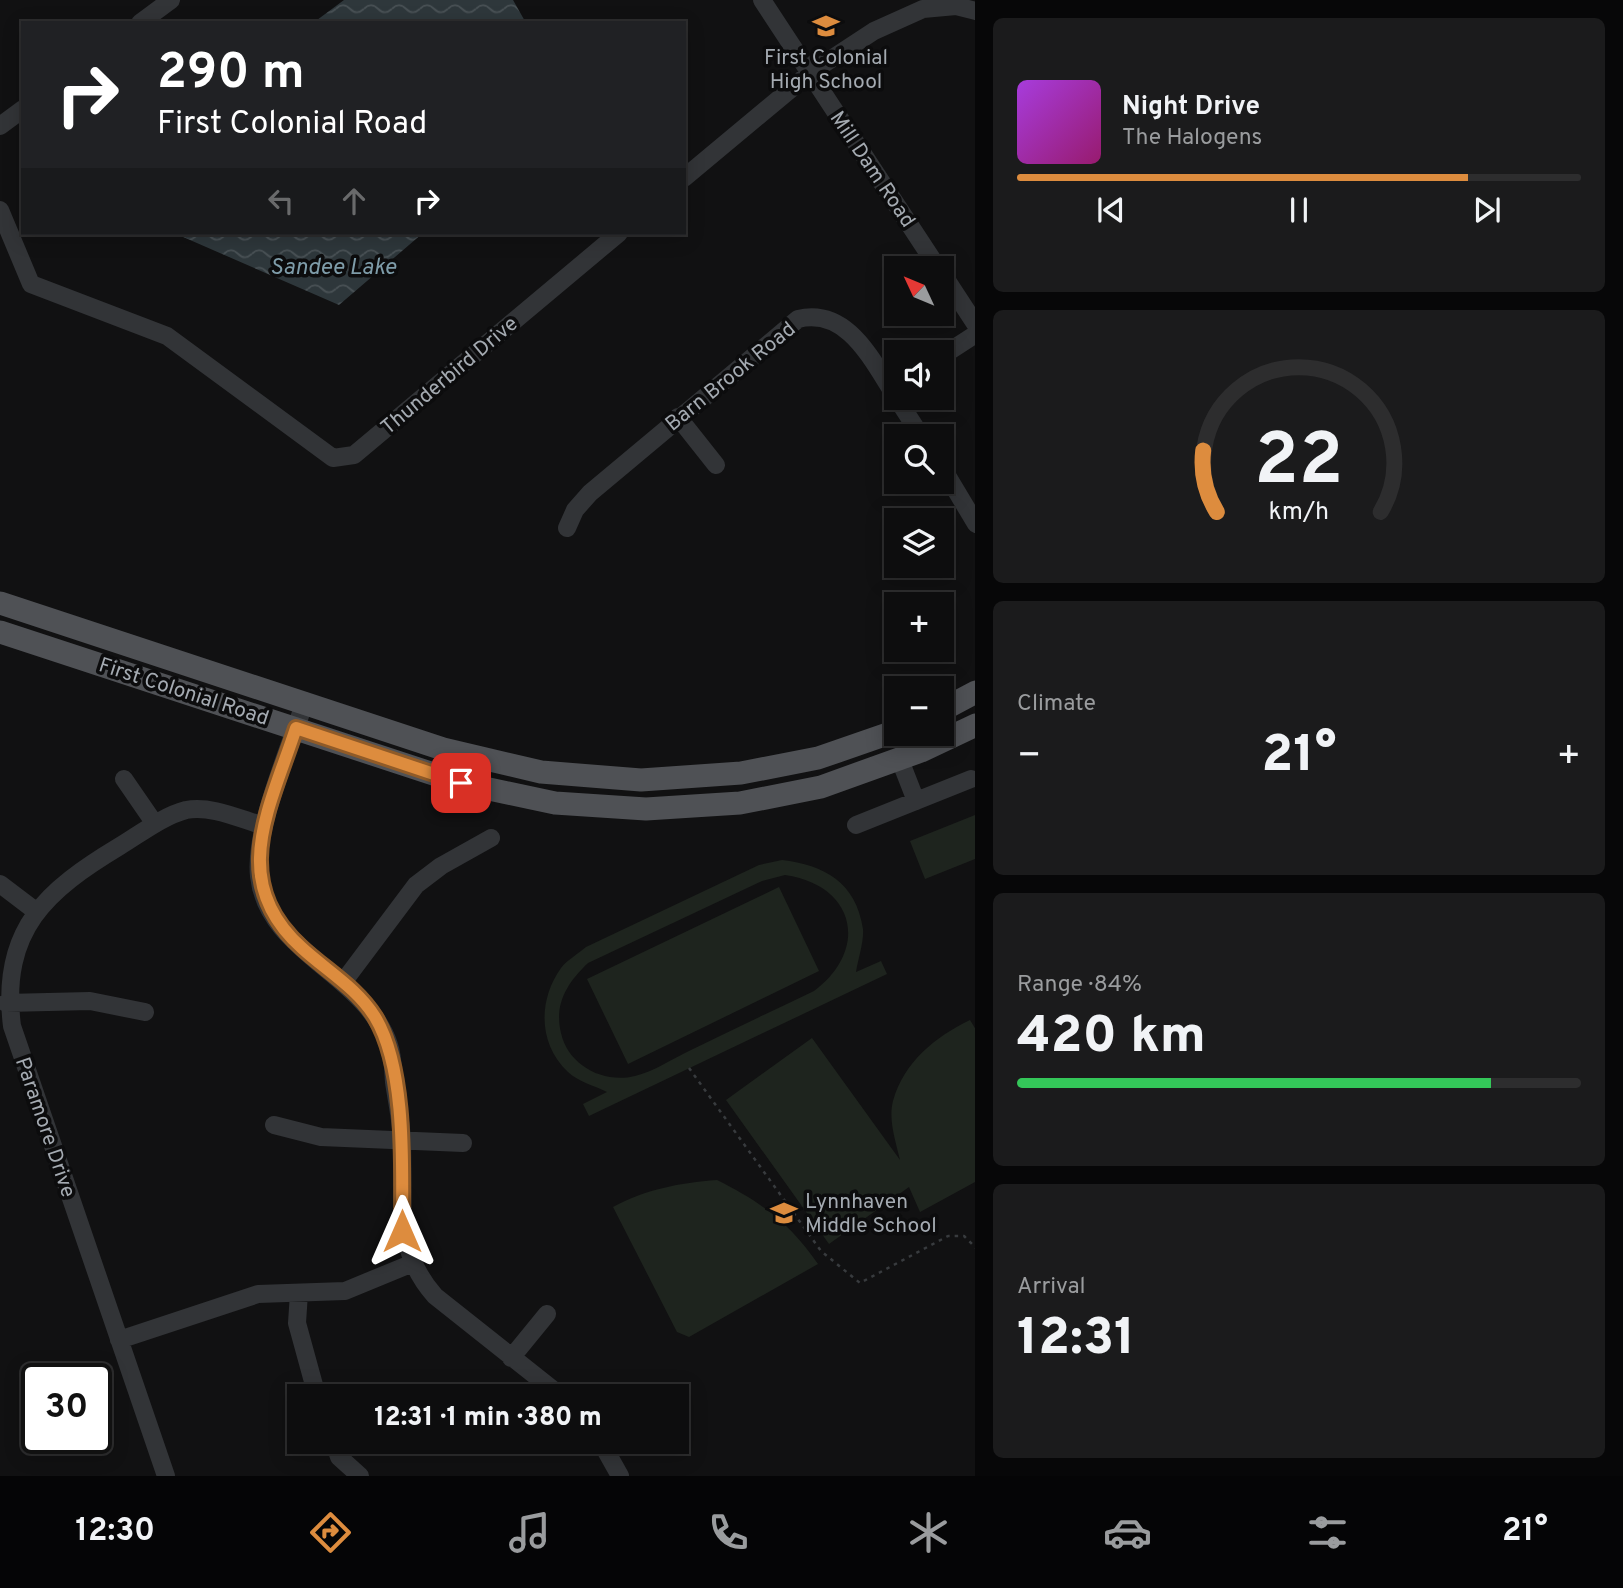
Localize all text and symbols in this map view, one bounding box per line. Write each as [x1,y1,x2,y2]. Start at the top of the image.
school or university icon: First Colonial High School [811,11,841,41]
text: 290 m [157,44,305,106]
place label: First Colonial High School [764,45,888,96]
icon: right [42,49,133,140]
text: Night Drive [1122,91,1260,124]
text: First Colonial Road [157,105,427,145]
street label: Mill Dam Road [823,106,921,233]
text: The Halogens [1122,124,1262,153]
icon: left [262,182,300,220]
icon: ahead [335,182,373,220]
icon: right [408,182,446,220]
icon: previous [1092,191,1130,229]
icon: pause [1280,191,1318,229]
icon: next [1468,191,1506,229]
water label: Sandee Lake [270,254,397,283]
north arrow [884,256,954,326]
map controls [884,256,954,746]
street label: Thunderbird Drive [376,311,524,441]
street label: Barn Brook Road [660,316,802,438]
button: sound [884,340,954,410]
text: 22 [1254,419,1344,511]
button: search [884,424,954,494]
text: km/h [1269,497,1329,529]
button: layers [884,508,954,578]
button: + [884,592,954,662]
street label: First Colonial Road [95,652,272,733]
button: − [884,676,954,746]
text: Climate [1017,690,1096,719]
text: 21° [1262,724,1336,790]
text: − [1017,733,1042,782]
text: + [1556,733,1581,782]
pin [431,753,491,813]
icon: arrive [442,764,480,802]
text: Range · 84% [1017,971,1142,1000]
text: 420 km [1017,1005,1206,1071]
street label: Paramore Drive [8,1054,81,1201]
place label: Lynnhaven Middle School [805,1189,937,1240]
position arrow [365,1194,439,1268]
school or university icon: Lynnhaven Middle School [769,1198,799,1228]
text: Arrival [1017,1273,1086,1302]
text: 12:31 [1017,1307,1135,1373]
speed limit sign: 30 [21,1363,112,1454]
text: 12:31 · 1 min · 380 m [374,1402,602,1435]
icon: directions [306,1508,355,1557]
icon: music [505,1508,554,1557]
icon: phone [704,1508,753,1557]
icon: climate [904,1508,953,1557]
icon: car [1103,1508,1152,1557]
icon: filters [1303,1508,1352,1557]
text: 12:30 [75,1512,155,1552]
text: 21° [1502,1512,1548,1552]

